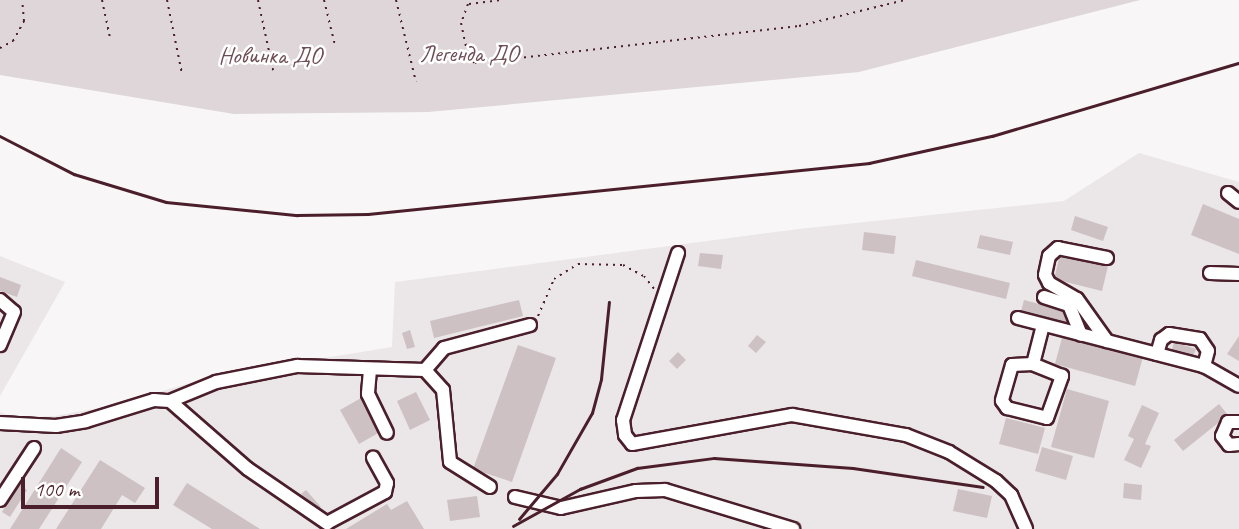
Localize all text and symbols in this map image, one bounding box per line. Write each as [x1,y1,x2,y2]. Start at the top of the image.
park label: Легенда ДО [420,40,518,68]
park label: Новинка ДО [218,42,322,70]
scale bar [24,462,163,506]
text: 100 m [34,476,79,502]

